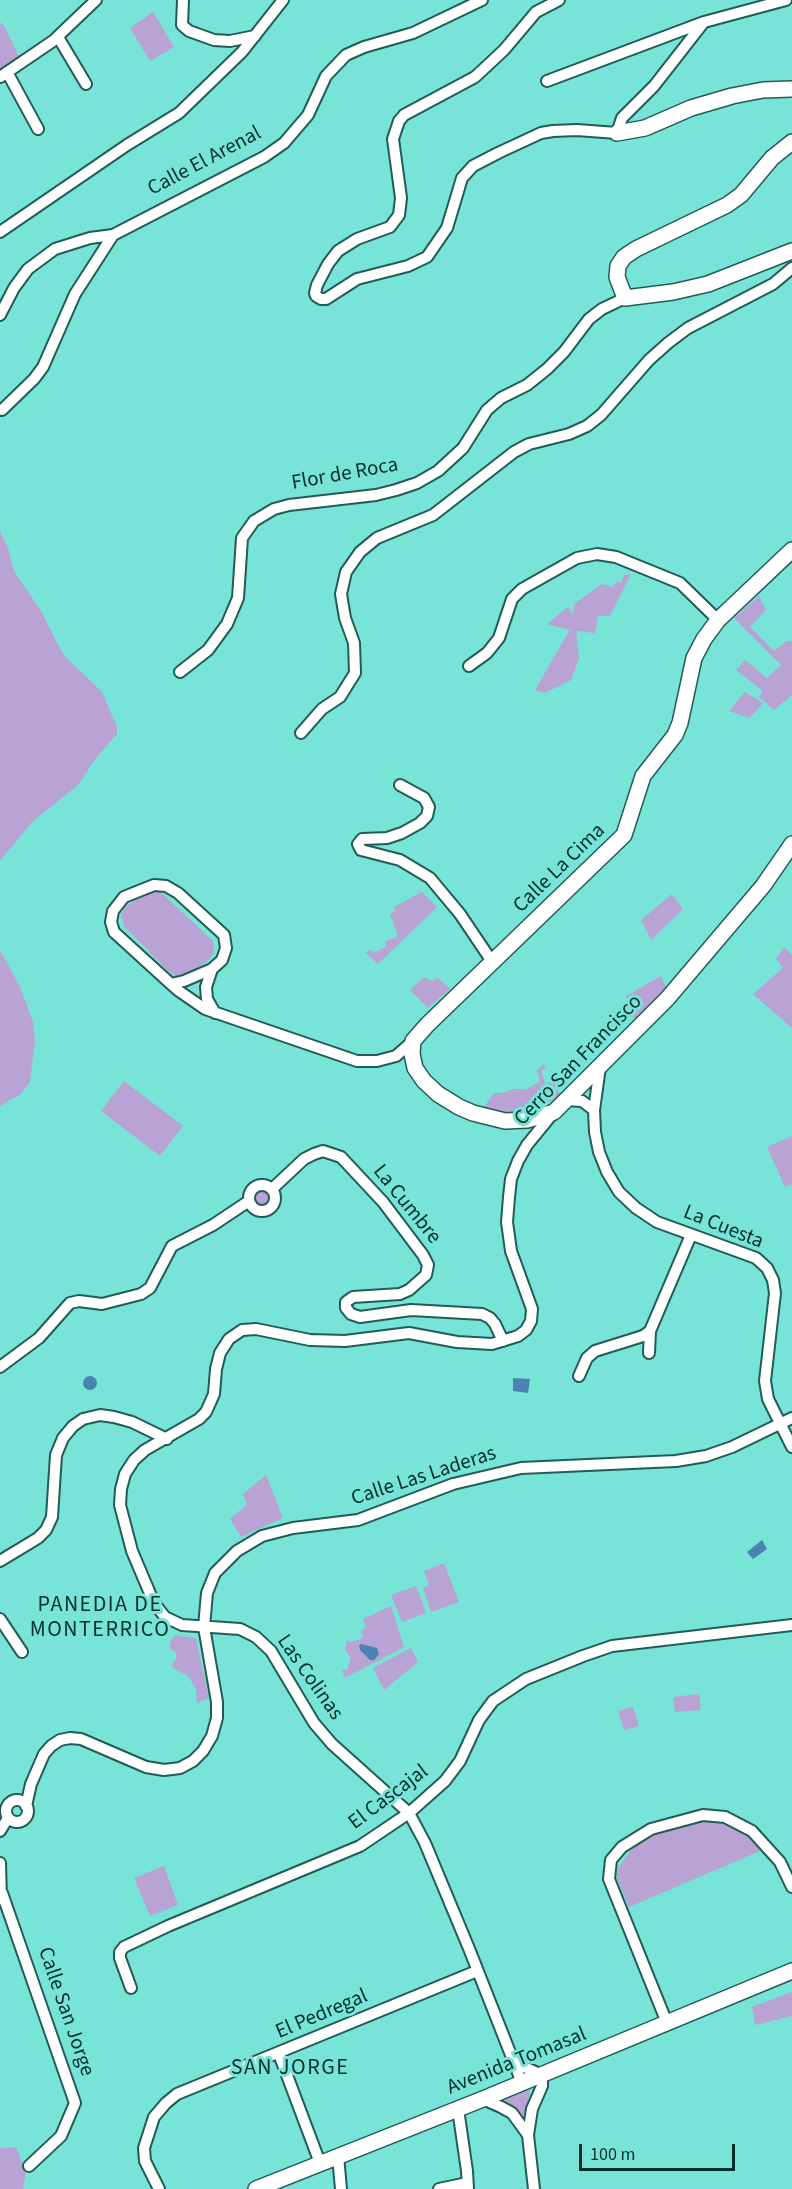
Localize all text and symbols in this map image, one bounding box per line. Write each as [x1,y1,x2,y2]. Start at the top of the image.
street label: Calle El Arenal [144,122,266,202]
street label: Flor de Roca [290,453,400,497]
street label: Calle La Cima [509,819,611,919]
street label: Cerro San Francisco [510,990,648,1132]
street label: La Cumbre [366,1160,446,1250]
street label: La Cuesta [679,1201,767,1255]
street label: Calle Las Laderas [348,1442,500,1512]
district label: PANEDIA DE MONTERRICO [30,1593,170,1645]
street label: Las Colinas [270,1630,348,1726]
street label: El Cascajal [344,1760,434,1836]
street label: Calle San Jorge [31,1944,99,2080]
street label: El Pedregal [272,1984,372,2046]
street label: Avenida Tomasal [443,2023,591,2101]
district label: SAN JORGE [231,2056,349,2082]
scale bar [582,2132,738,2170]
text: 100 m [590,2142,635,2167]

